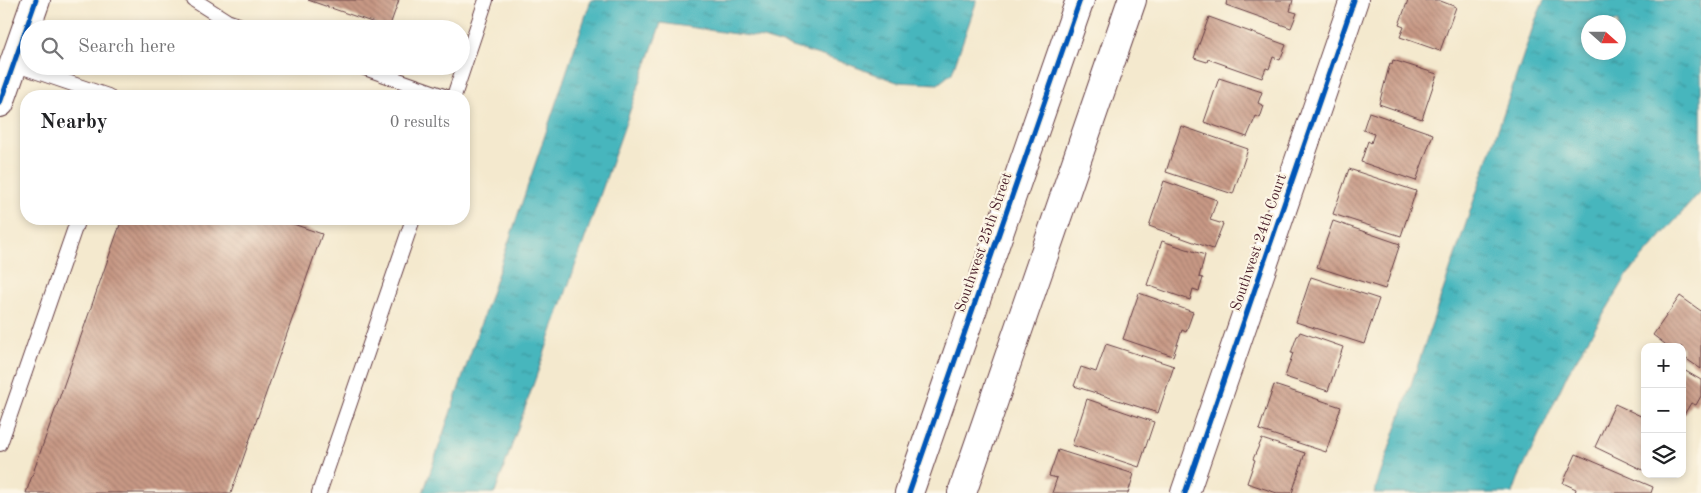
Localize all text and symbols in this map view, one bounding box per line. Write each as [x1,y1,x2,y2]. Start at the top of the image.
north arrow [1581,15,1626,60]
search box [20,20,470,75]
icon: search [38,34,66,62]
text: Search here [78,38,175,57]
text: Nearby [40,112,108,133]
text: 0 results [390,115,450,131]
street label: Southwest 25th Street [953,171,1015,314]
street label: Southwest 24th Court [1229,172,1290,313]
map controls [1641,343,1686,478]
button: + [1641,343,1686,388]
button: − [1641,388,1686,433]
button: layers [1641,433,1686,478]

